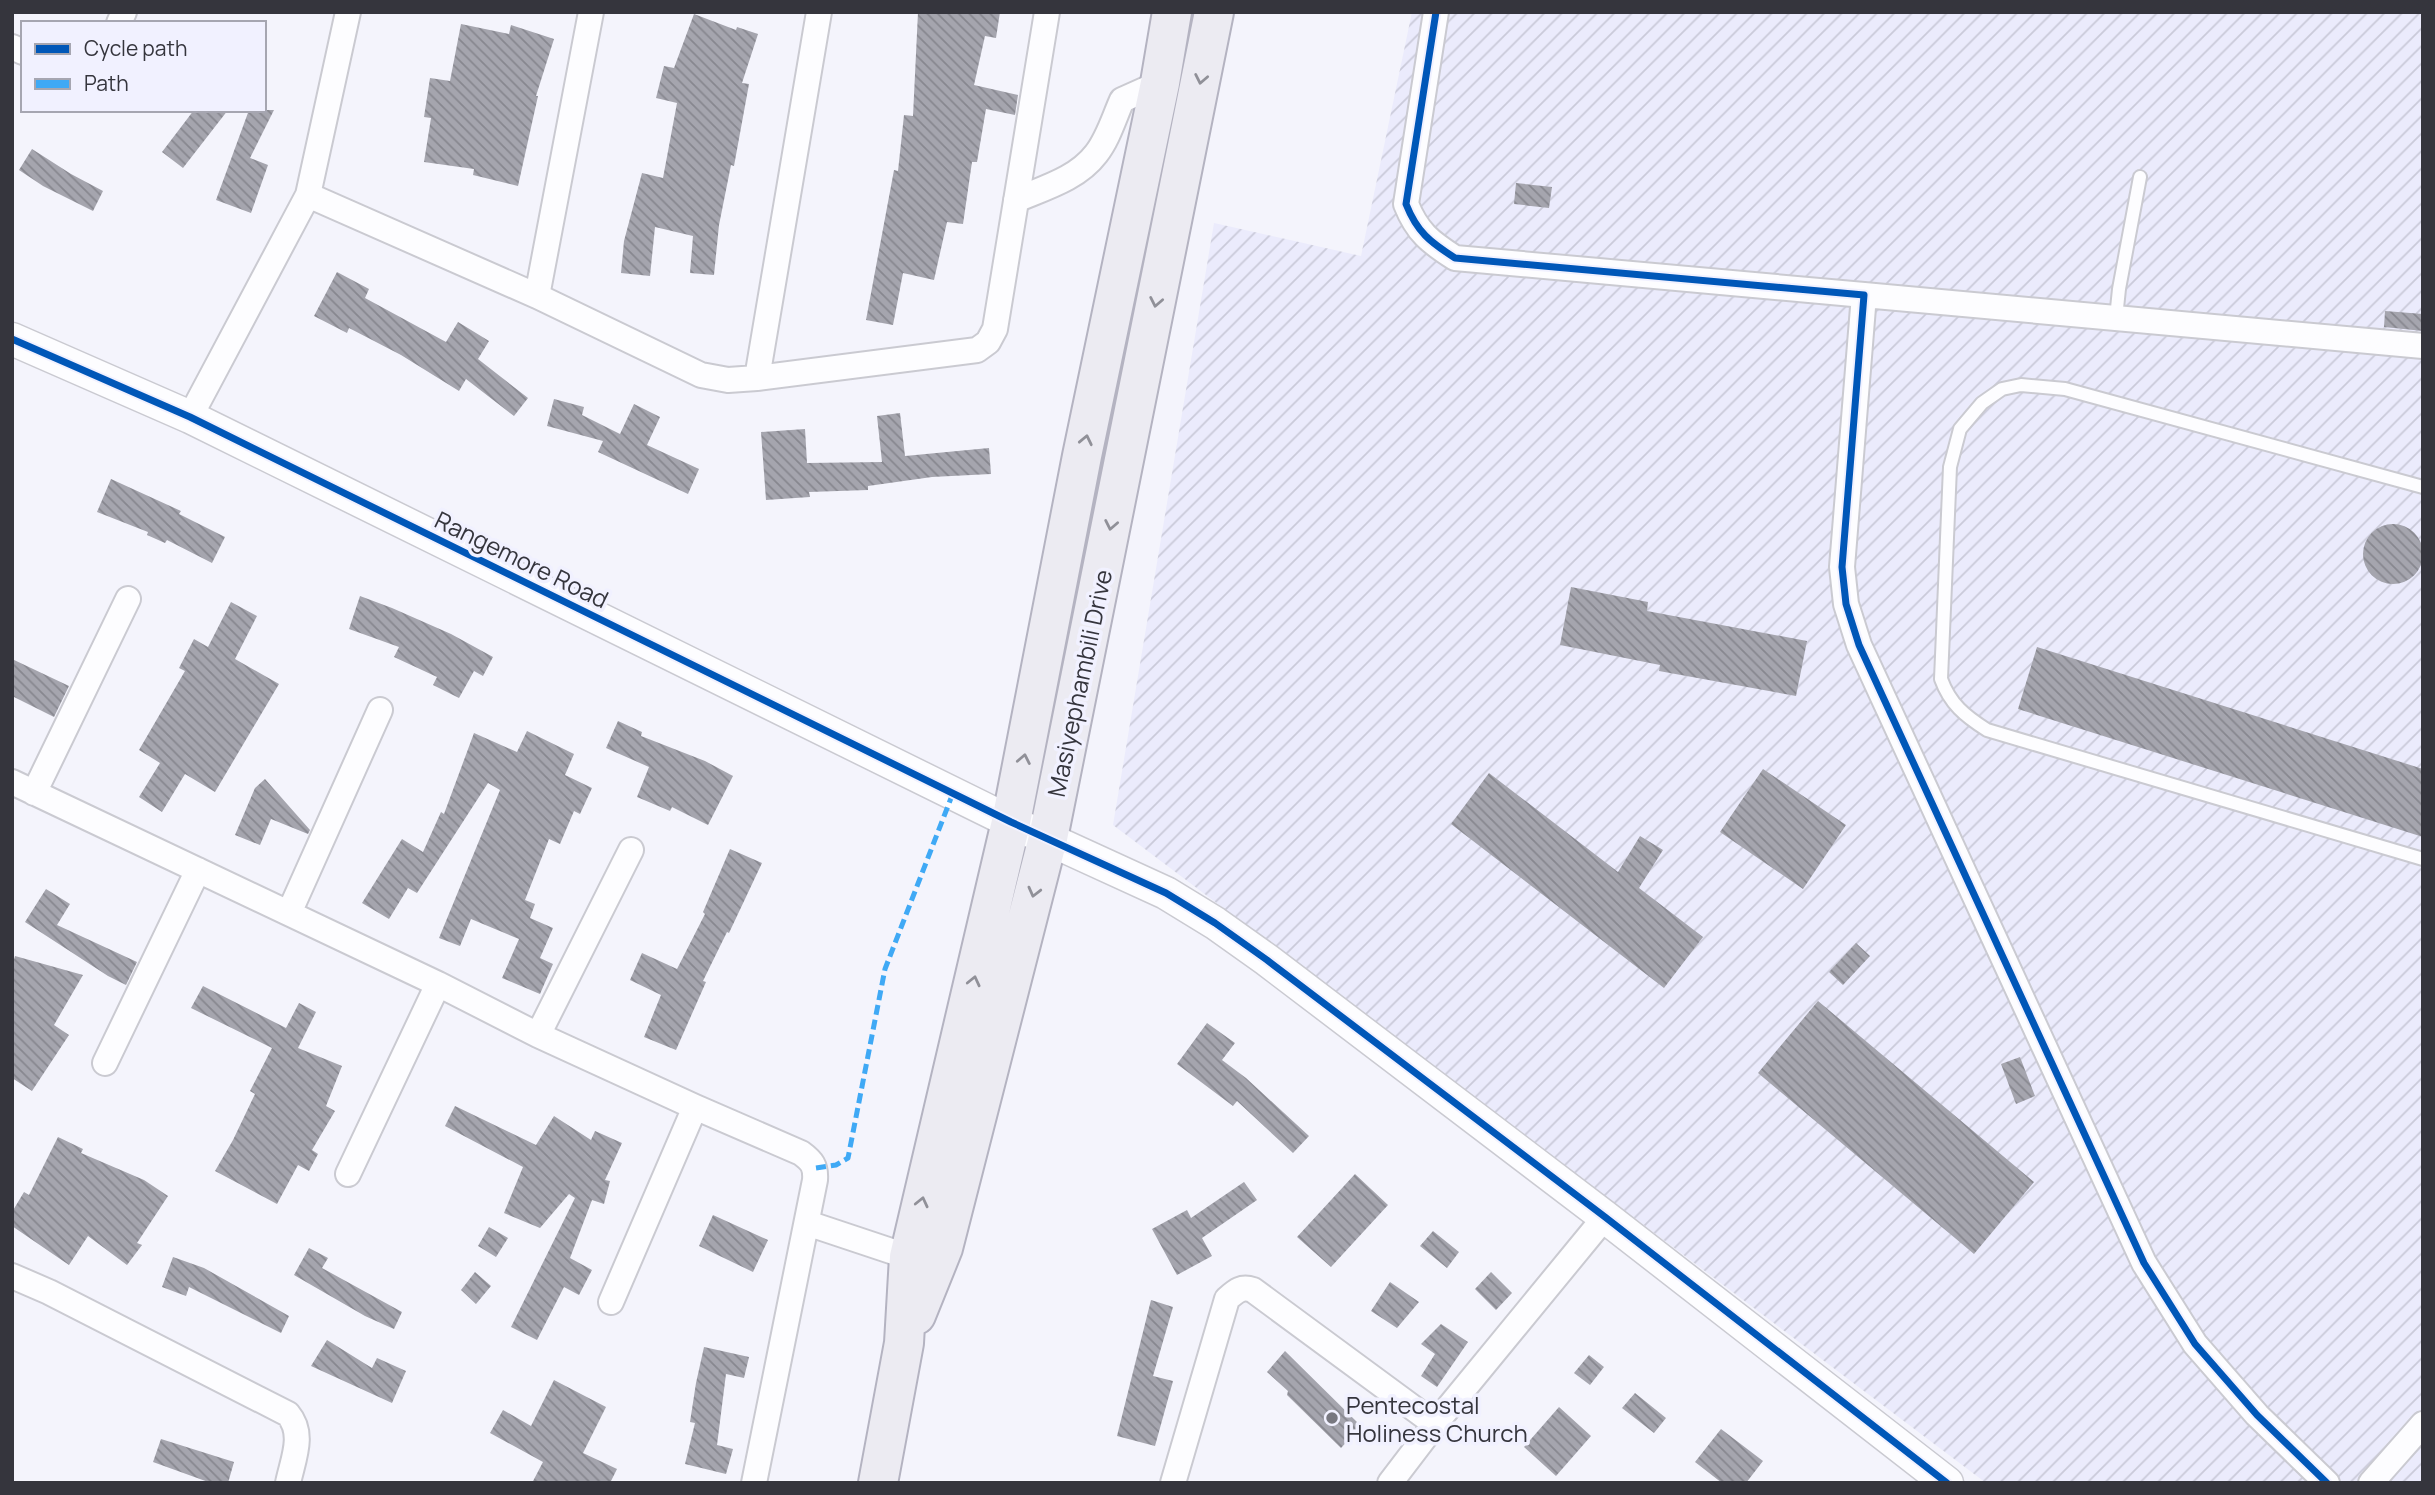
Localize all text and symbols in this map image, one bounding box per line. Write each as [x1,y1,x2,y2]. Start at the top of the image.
legend [21,21,266,112]
text: Cycle path [84,34,187,62]
text: Path [84,69,129,97]
one-way arrow [1194,73,1209,85]
one-way arrow [1149,296,1164,308]
one-way arrow [1077,434,1092,446]
street label: Rangemore Road [430,503,614,615]
one-way arrow [1105,519,1120,531]
street label: Masiyephambili Drive [1039,566,1119,800]
one-way arrow [1015,753,1030,765]
one-way arrow [1028,886,1042,898]
one-way arrow [966,975,980,987]
one-way arrow [913,1197,928,1209]
place label: Pentecostal Holiness Church [1346,1388,1528,1449]
marker: Pentecostal Holiness Church [1324,1410,1340,1426]

